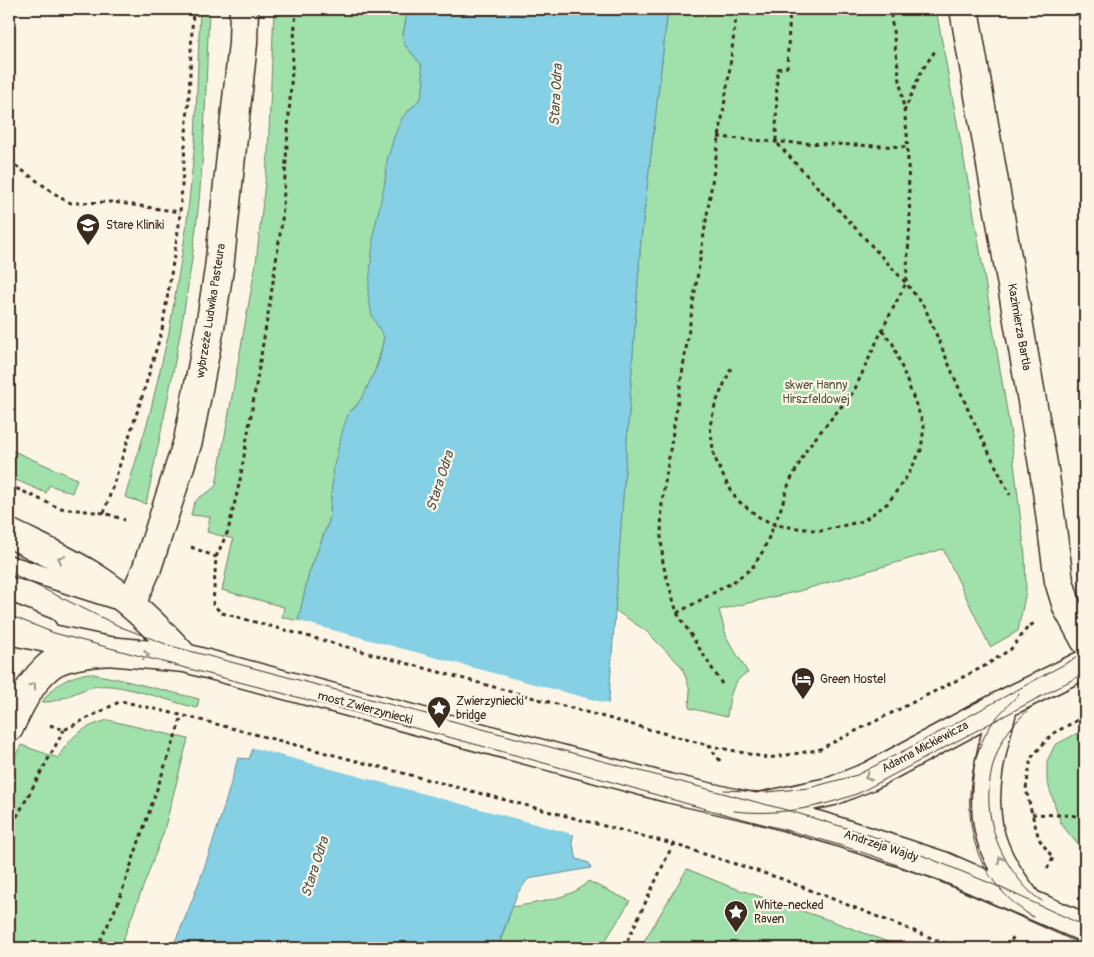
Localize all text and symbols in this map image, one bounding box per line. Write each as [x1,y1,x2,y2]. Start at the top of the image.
water label: Stara Odra [546,62,566,126]
school or university icon: Stare Kliniki [75,212,101,246]
place label: Stare Kliniki [106,218,164,233]
street label: wybrzeże Ludwika Pasteura [193,242,229,379]
street label: Kazimierza Bartla [1004,282,1034,372]
park label: skwer Hanny Hirszfeldowej [782,378,850,407]
water label: Stara Odra [422,447,458,513]
one-way arrow [57,555,66,565]
one-way arrow [143,649,151,660]
hotel icon: Green Hostel [790,666,816,700]
place label: Green Hostel [820,672,886,687]
one-way arrow [27,682,36,691]
street label: most Zwierzyniecki [316,688,414,728]
place label: Zwierzyniecki bridge [456,694,524,723]
place icon: Zwierzyniecki bridge [426,695,452,729]
street label: Adama Mickiewicza [879,718,971,776]
one-way arrow [864,770,873,781]
street label: Andrzeja Wajdy [842,827,920,865]
water label: Stara Odra [297,833,333,899]
one-way arrow [997,856,1007,865]
place label: White-necked Raven [754,898,824,927]
place icon: White-necked Raven [723,899,749,933]

